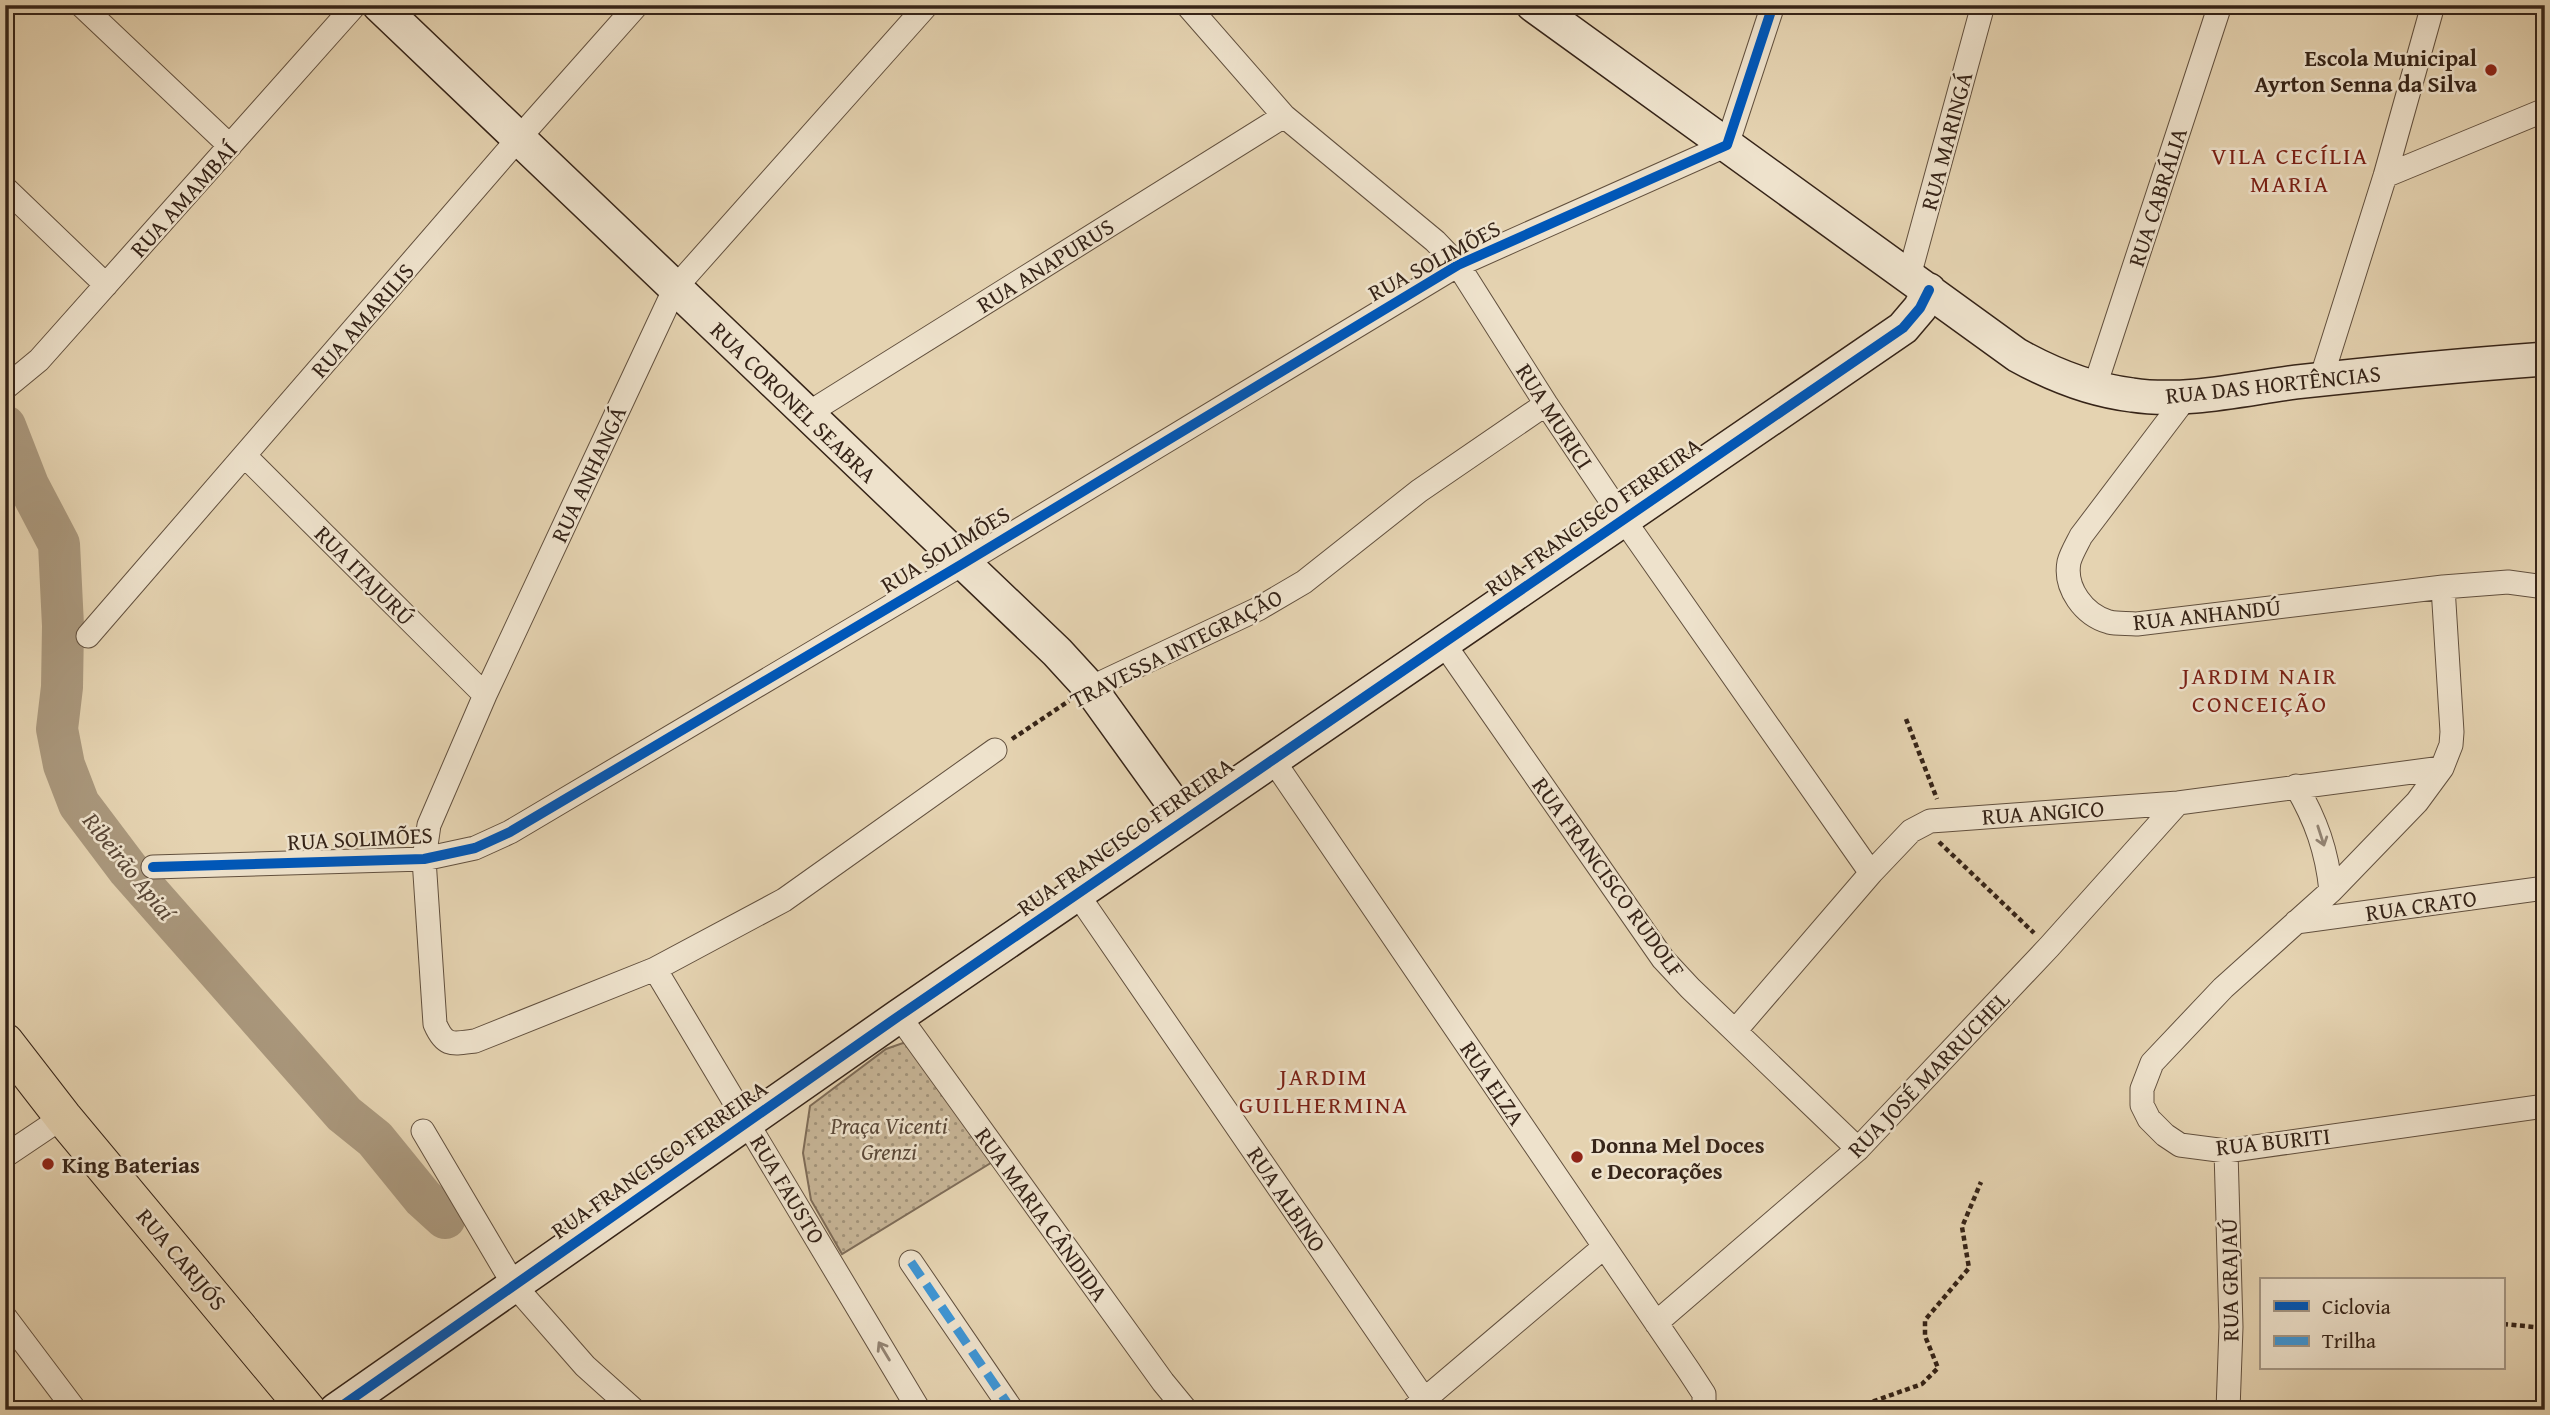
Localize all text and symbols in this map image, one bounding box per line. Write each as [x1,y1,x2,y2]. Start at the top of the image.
place label: Escola Municipal Ayrton Senna da Silva [2255,41,2477,100]
marker: Escola Municipal Ayrton Senna da Silva [2483,62,2499,78]
street label: RUA MARINGÁ [1912,68,1980,214]
street label: RUA CABRÁLIA [2119,123,2195,271]
street label: RUA AMAMBAÍ [122,133,245,264]
district label: VILA CECÍLIA MARIA [2211,138,2369,201]
street label: RUA ANAPURUS [970,210,1120,320]
street label: RUA SOLIMÕES [1362,211,1506,309]
street label: RUA AMARILIS [303,255,421,385]
street label: RUA CORONEL SEABRA [703,314,885,490]
street label: RUA DAS HORTÊNCIAS [2164,356,2382,412]
street label: RUA MURICI [1508,357,1602,475]
street label: RUA ANHANGÁ [542,400,634,548]
street label: RUA FRANCISCO FERREIRA [1478,429,1708,603]
street label: RUA SOLIMÕES [874,497,1016,601]
street label: RUA ITAJURÚ [308,518,422,632]
street label: TRAVESSA INTEGRAÇÃO [1064,580,1288,716]
street label: RUA ANHANDÚ [2131,590,2283,638]
district label: JARDIM NAIR CONCEIÇÃO [2179,658,2338,721]
street label: RUA FRANCISCO FERREIRA [1010,749,1240,923]
street label: RUA FRANCISCO RUDOLF [1525,770,1693,984]
street label: RUA ANGICO [1981,791,2105,833]
water label: Ribeirão Apiaí [74,804,185,930]
street label: RUA SOLIMÕES [287,818,433,858]
one-way arrow [2315,825,2328,847]
street label: RUA CRATO [2363,881,2479,929]
street label: RUA JOSÉ MARRUCHEL [1840,983,2016,1165]
street label: RUA ELZA [1453,1034,1533,1132]
district label: JARDIM GUILHERMINA [1239,1059,1409,1122]
street label: RUA FRANCISCO FERREIRA [544,1072,774,1246]
park label: Praça Vicenti Grenzi [829,1109,948,1168]
street label: RUA BURITI [2214,1119,2332,1163]
street label: RUA MARIA CÂNDIDA [967,1120,1117,1308]
street label: RUA FAUSTO [742,1128,834,1250]
place label: Donna Mel Doces e Decorações [1591,1128,1765,1187]
street label: RUA ALBINO [1240,1140,1334,1258]
place label: King Baterias [62,1148,200,1181]
marker: Donna Mel Doces e Decorações [1569,1149,1585,1165]
marker: King Baterias [40,1156,56,1172]
street label: RUA CARIJÓS [129,1201,235,1317]
street label: RUA GRAJAÚ [2211,1218,2247,1342]
legend [2260,1278,2504,1370]
text: Ciclovia [2322,1291,2391,1322]
text: Trilha [2322,1325,2376,1356]
one-way arrow [877,1341,891,1361]

